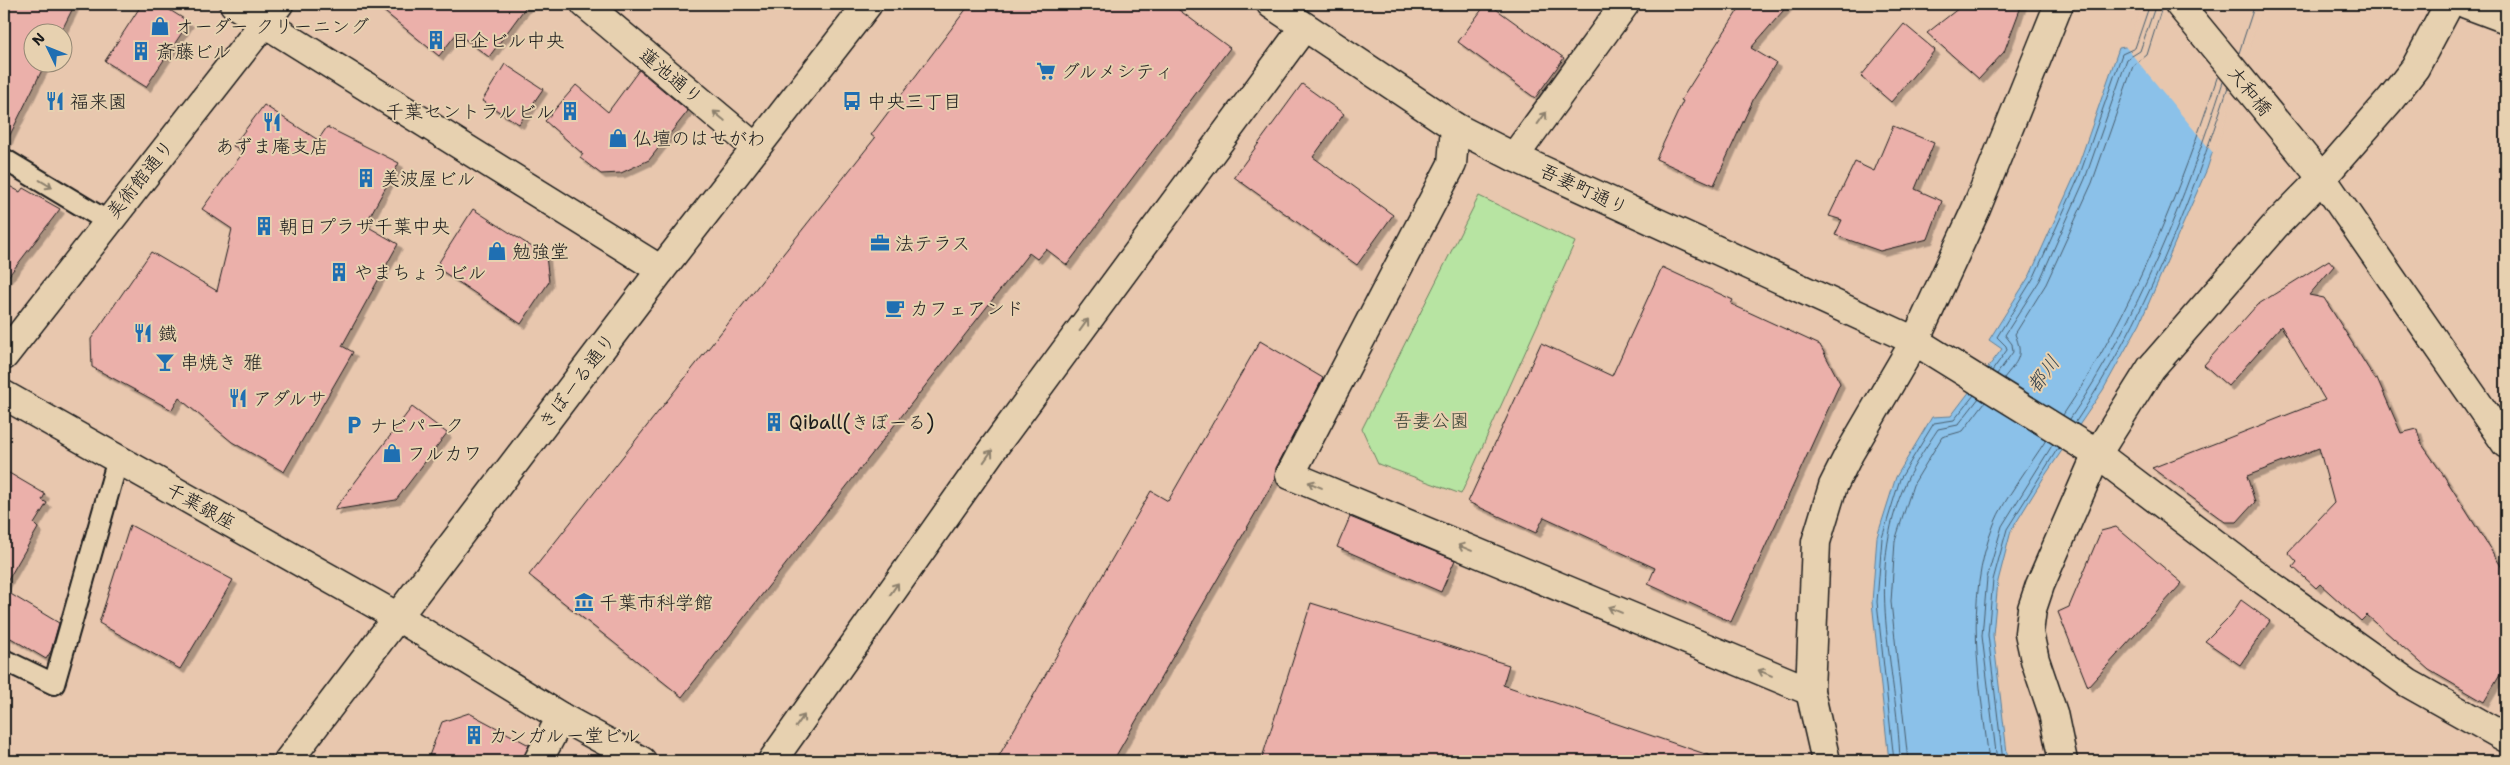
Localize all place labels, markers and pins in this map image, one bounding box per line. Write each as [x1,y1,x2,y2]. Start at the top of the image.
place label: オーダー クリーニング [175,14,369,39]
shop icon: オーダー クリーニング [149,15,171,37]
place label: 日企ビル中央 [451,28,565,53]
building icon: 日企ビル中央 [425,29,447,51]
place label: 斎藤ビル [156,39,232,64]
building icon: 斎藤ビル [130,40,152,62]
place label: グルメシティ [1061,59,1173,84]
supermarket icon: グルメシティ [1035,60,1057,82]
place label: 福来園 [70,89,127,114]
place label: 中央三丁目 [867,89,962,114]
restaurant icon: 福来園 [44,90,66,112]
bus stop icon: 中央三丁目 [841,90,863,112]
place label: 千葉セントラルビル [385,99,555,124]
building icon: 千葉セントラルビル [559,100,581,122]
restaurant icon: あずま庵支店 [261,111,283,133]
place label: 仏壇のはせがわ [633,126,766,151]
shop icon: 仏壇のはせがわ [607,127,629,149]
place label: あずま庵支店 [215,134,329,159]
place label: 美波屋ビル [381,166,476,191]
building icon: 美波屋ビル [355,167,377,189]
place label: 朝日プラザ千葉中央 [279,214,450,239]
building icon: 朝日プラザ千葉中央 [253,215,275,237]
place label: 法テラス [895,231,970,256]
office icon: 法テラス [869,232,891,254]
place label: 勉強堂 [512,239,569,264]
shop icon: 勉強堂 [486,240,508,262]
place label: やまちょうビル [354,260,487,285]
building icon: やまちょうビル [328,261,350,283]
place label: カフェアンド [910,296,1024,321]
cafe icon: カフェアンド [884,297,906,319]
place label: 鐡 [158,321,177,346]
restaurant icon: 鐡 [132,322,154,344]
place label: 串焼き 雅 [180,350,262,375]
bar icon: 串焼き 雅 [154,351,176,373]
place label: アダルサ [253,386,326,411]
restaurant icon: アダルサ [227,387,249,409]
place label: Qiball(きぼーる) [789,410,934,435]
building icon: Qiball(きぼーる) [763,411,785,433]
place label: ナビパーク [369,413,464,438]
parking icon: ナビパーク [343,414,365,436]
place label: フルカワ [407,441,482,466]
shop icon: フルカワ [381,442,403,464]
place label: 千葉市科学館 [599,590,713,615]
museum icon: 千葉市科学館 [573,591,595,613]
place label: カンガルー堂ビル [489,723,641,748]
building icon: カンガルー堂ビル [463,724,485,746]

